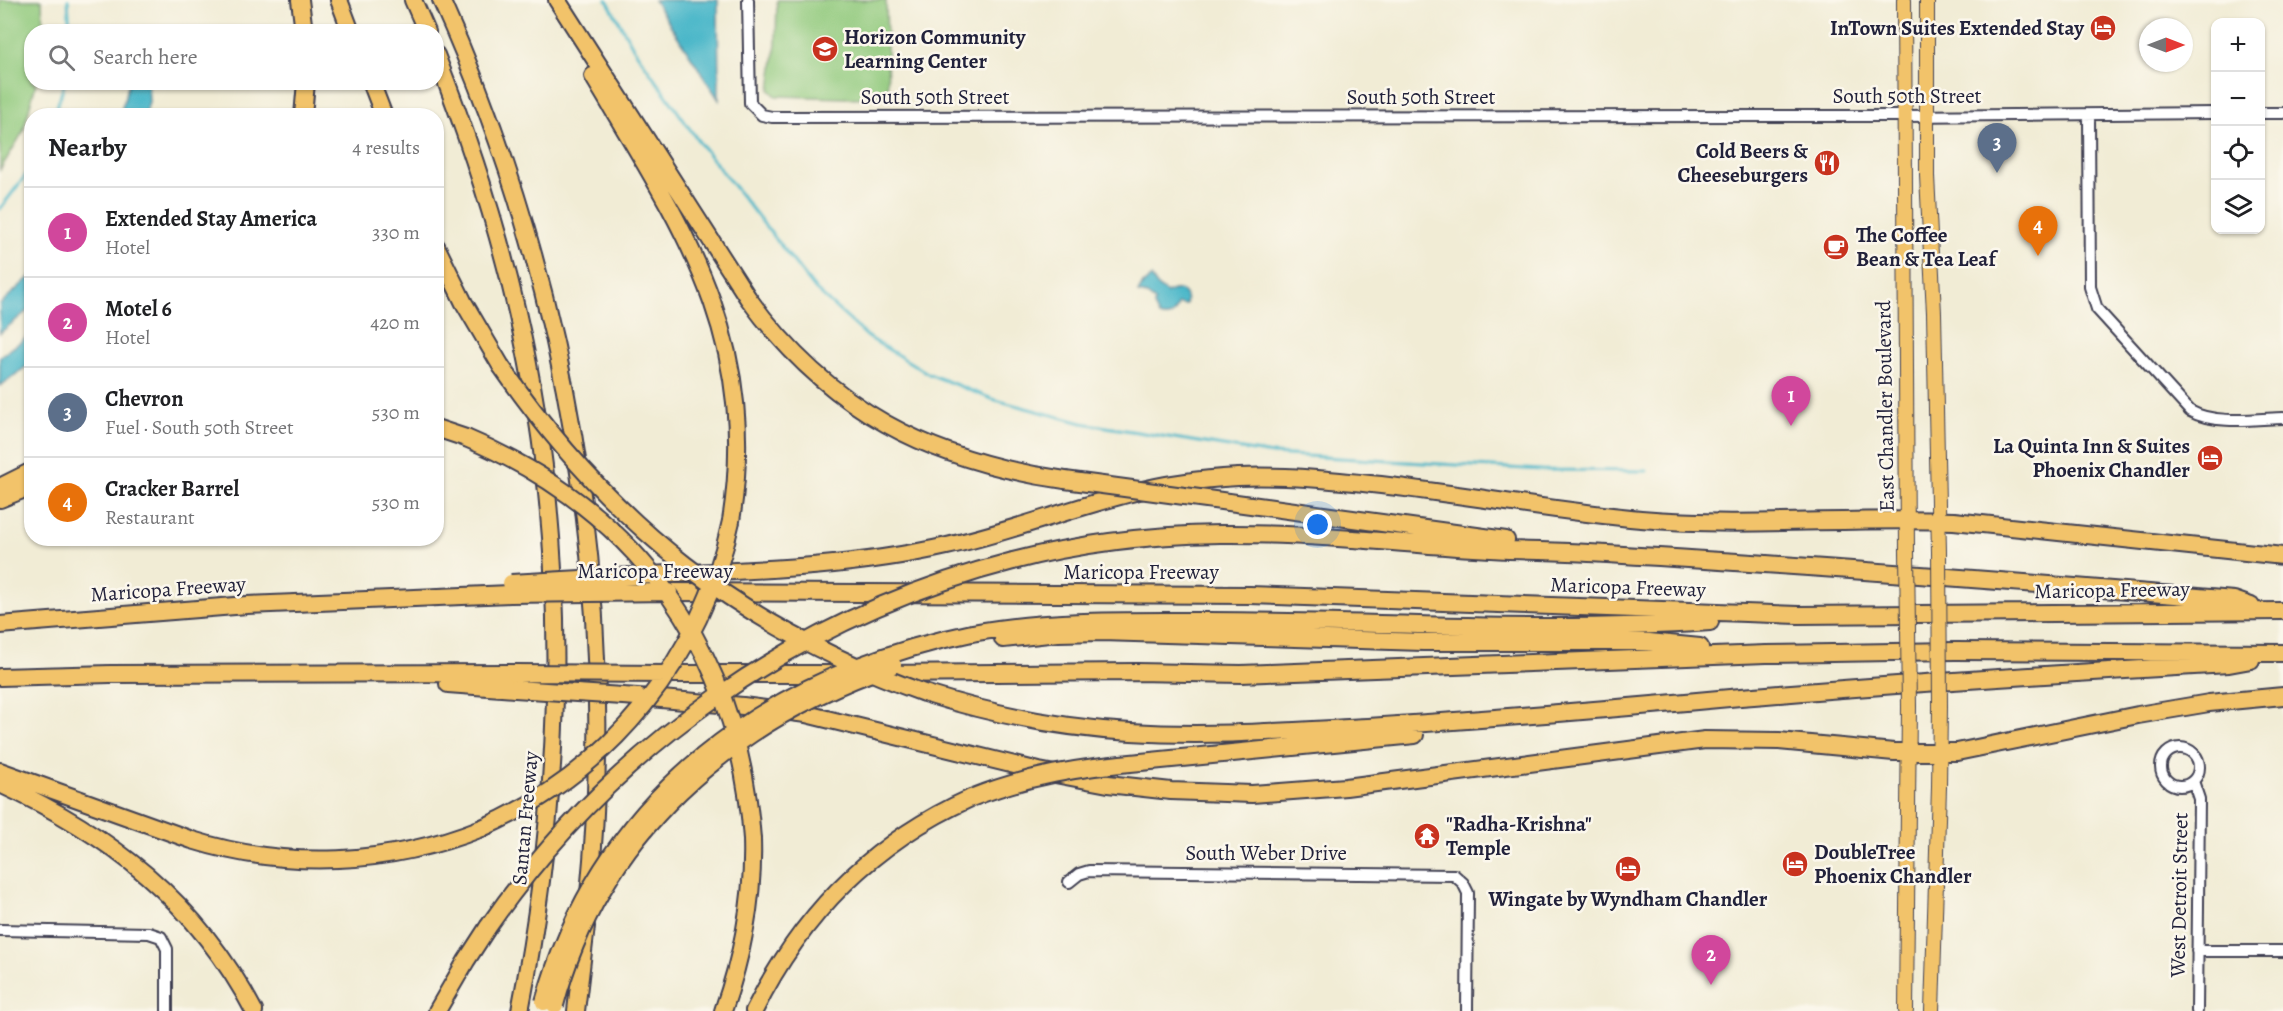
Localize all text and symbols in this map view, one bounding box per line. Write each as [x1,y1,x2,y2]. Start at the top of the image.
hotel icon: InTown Suites Extended Stay [2088,13,2118,43]
place label: InTown Suites Extended Stay [1830,14,2085,42]
north arrow [2139,18,2193,72]
map controls [2211,18,2265,234]
button: + [2211,18,2265,72]
place label: Horizon Community Learning Center [844,23,1027,75]
search box [24,24,444,90]
school or university icon: Horizon Community Learning Center [810,34,840,64]
icon: search [45,41,78,74]
text: Search here [93,42,198,72]
button: − [2211,72,2265,126]
street label: South 50th Street [1833,82,1982,110]
street label: South 50th Street [861,83,1010,111]
street label: South 50th Street [1347,83,1496,111]
pin: 3 [1978,124,2016,173]
button: locate [2211,126,2265,180]
text: Nearby [48,130,127,165]
text: 4 results [352,134,420,161]
place label: Cold Beers & Cheeseburgers [1678,137,1809,189]
restaurant icon: Cold Beers & Cheeseburgers [1812,148,1842,178]
button: layers [2211,180,2265,234]
text: Extended Stay America [105,204,317,234]
pin: 4 [2018,206,2058,256]
text: 1 [64,219,71,246]
text: 330 m [372,219,420,246]
place label: The Coffee Bean & Tea Leaf [1856,221,1998,273]
cafe icon: The Coffee Bean & Tea Leaf [1821,232,1851,262]
text: Hotel [105,234,150,261]
text: Motel 6 [105,294,172,324]
street label: East Chandler Boulevard [1869,299,1901,512]
text: 2 [63,309,72,336]
text: 420 m [370,309,420,336]
text: Hotel [105,324,150,351]
pin: 1 [1772,376,1810,426]
text: Chevron [105,384,184,414]
text: 3 [63,399,72,426]
text: 530 m [372,399,420,426]
text: Fuel · South 50th Street [105,414,294,441]
place label: La Quinta Inn & Suites Phoenix Chandler [1993,432,2190,484]
hotel icon: La Quinta Inn & Suites Phoenix Chandler [2195,443,2225,473]
text: Cracker Barrel [105,474,239,504]
text: 4 [63,489,72,516]
text: 530 m [372,489,420,516]
text: Restaurant [105,504,195,531]
your location [1303,510,1332,539]
street label: Maricopa Freeway [577,557,733,585]
street label: Maricopa Freeway [1063,558,1219,586]
street label: Maricopa Freeway [89,570,247,608]
street label: Maricopa Freeway [1550,570,1707,604]
street label: Maricopa Freeway [2034,575,2191,605]
street label: Santan Freeway [505,749,545,886]
place label: "Radha-Krishna" Temple [1446,810,1592,862]
street label: West Detroit Street [2164,812,2194,979]
temple icon: "Radha-Krishna" Temple [1412,821,1442,851]
place label: DoubleTree Phoenix Chandler [1814,838,1972,890]
street label: South Weber Drive [1185,839,1347,867]
hotel icon: DoubleTree Phoenix Chandler [1780,849,1810,879]
hotel icon: Wingate by Wyndham Chandler [1613,854,1643,884]
place label: Wingate by Wyndham Chandler [1488,885,1768,913]
pin: 2 [1692,936,1730,985]

